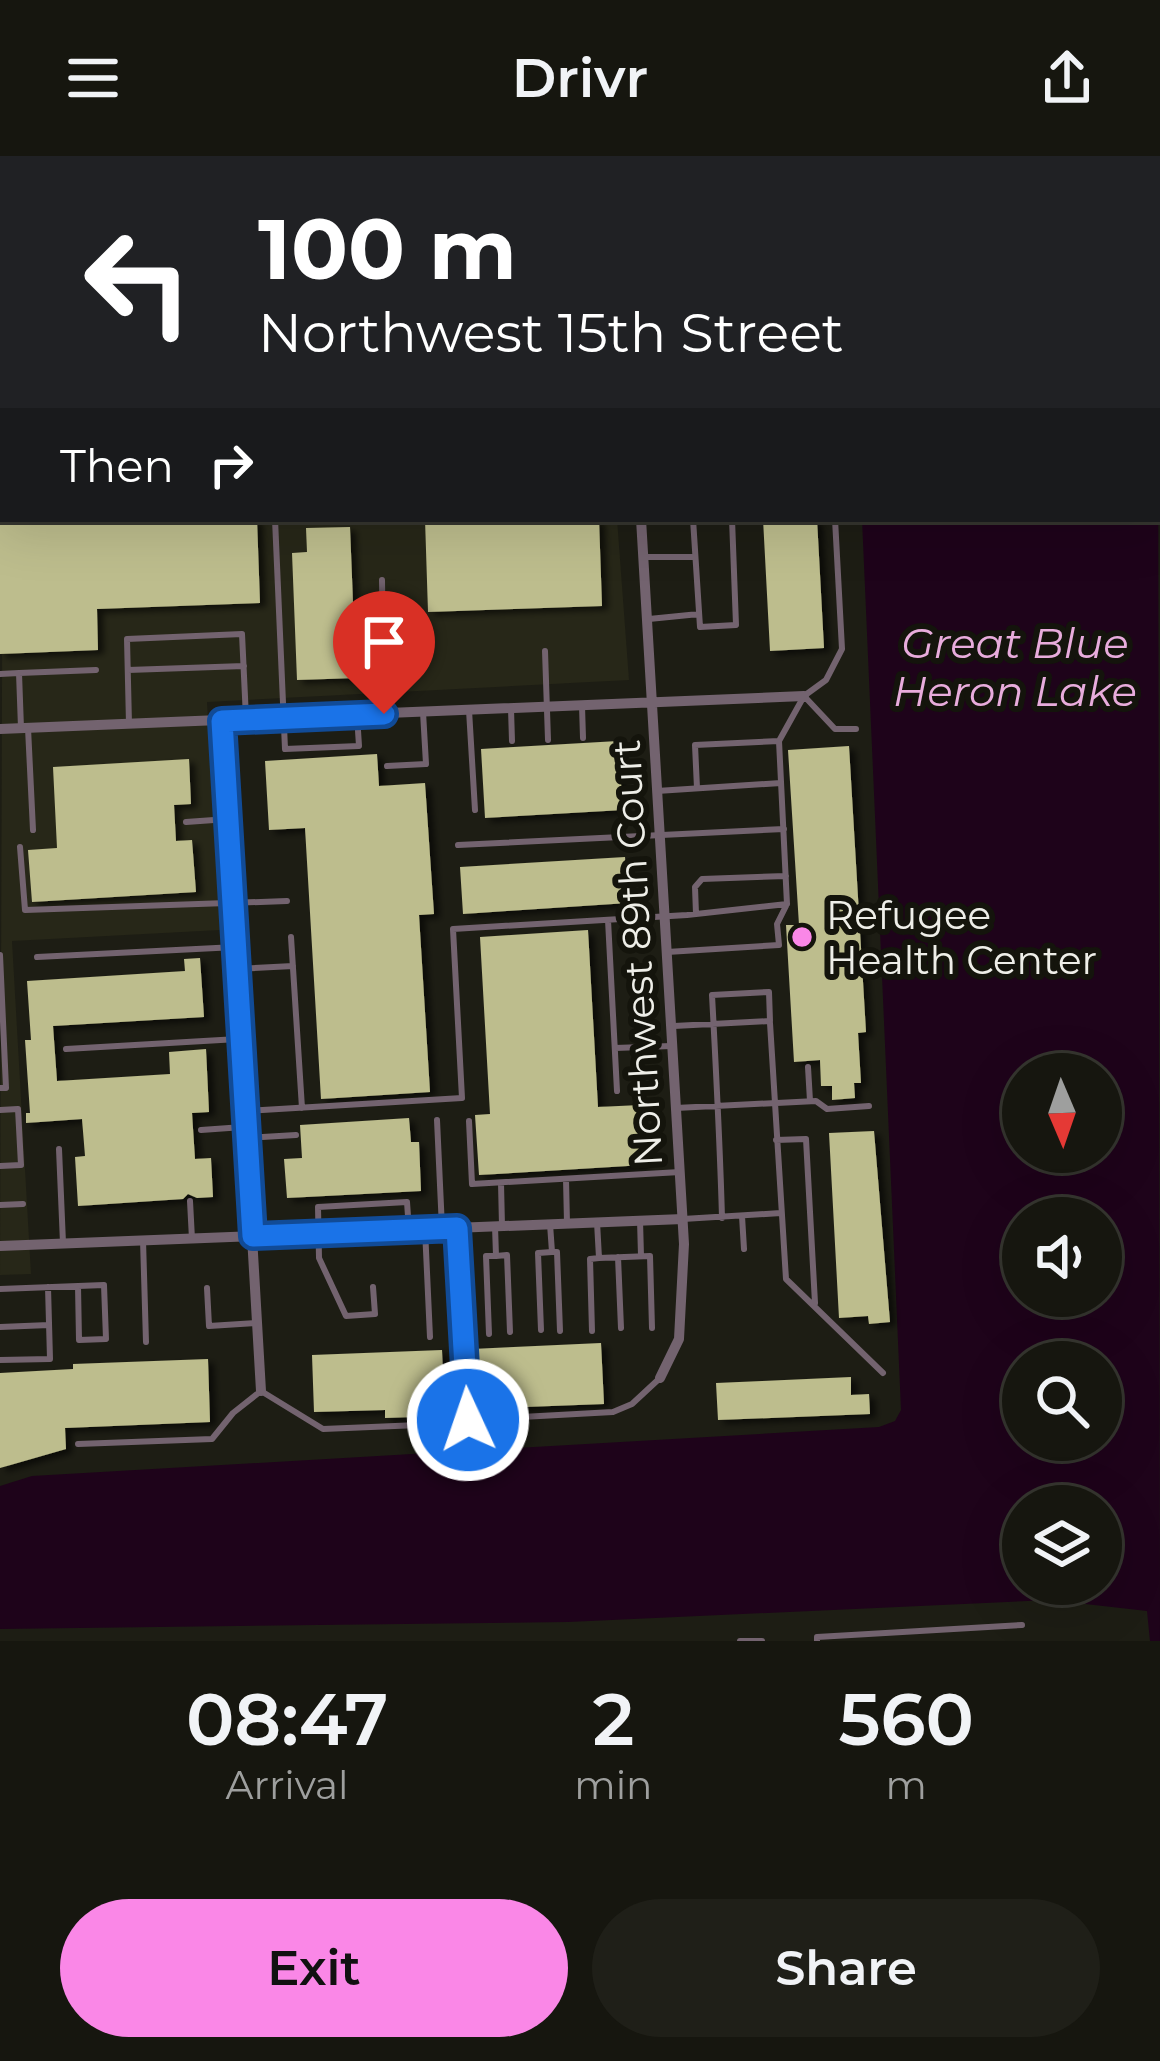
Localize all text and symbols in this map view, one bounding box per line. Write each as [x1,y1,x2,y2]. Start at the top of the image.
icon: menu [60,45,126,111]
text: Drivr [512,45,648,111]
icon: share [1034,45,1100,111]
text: 100 m [258,198,517,300]
icon: left [60,204,216,360]
text: Northwest 15th Street [258,300,844,366]
icon: right [198,432,264,498]
text: Then [60,438,174,493]
pin [333,591,435,714]
icon: arrive [351,609,417,675]
water label: Great Blue Heron Lake [893,617,1137,717]
street label: Northwest 89th Court [602,738,672,1168]
place label: Refugee Health Center [826,891,1097,984]
marker: Refugee Health Center [789,924,815,950]
north arrow [1002,1053,1122,1173]
map controls [1002,1053,1122,1605]
button: sound [1002,1197,1122,1317]
button: search [1002,1341,1122,1461]
position arrow [405,1357,531,1483]
button: layers [1002,1485,1122,1605]
text: 08:47 [186,1675,388,1763]
text: 2 [592,1675,634,1763]
text: 560 [838,1675,974,1763]
text: Arrival [226,1761,349,1809]
text: min [574,1761,652,1809]
text: m [886,1761,927,1809]
button: Exit [60,1899,568,2037]
button: Share [592,1899,1100,2037]

